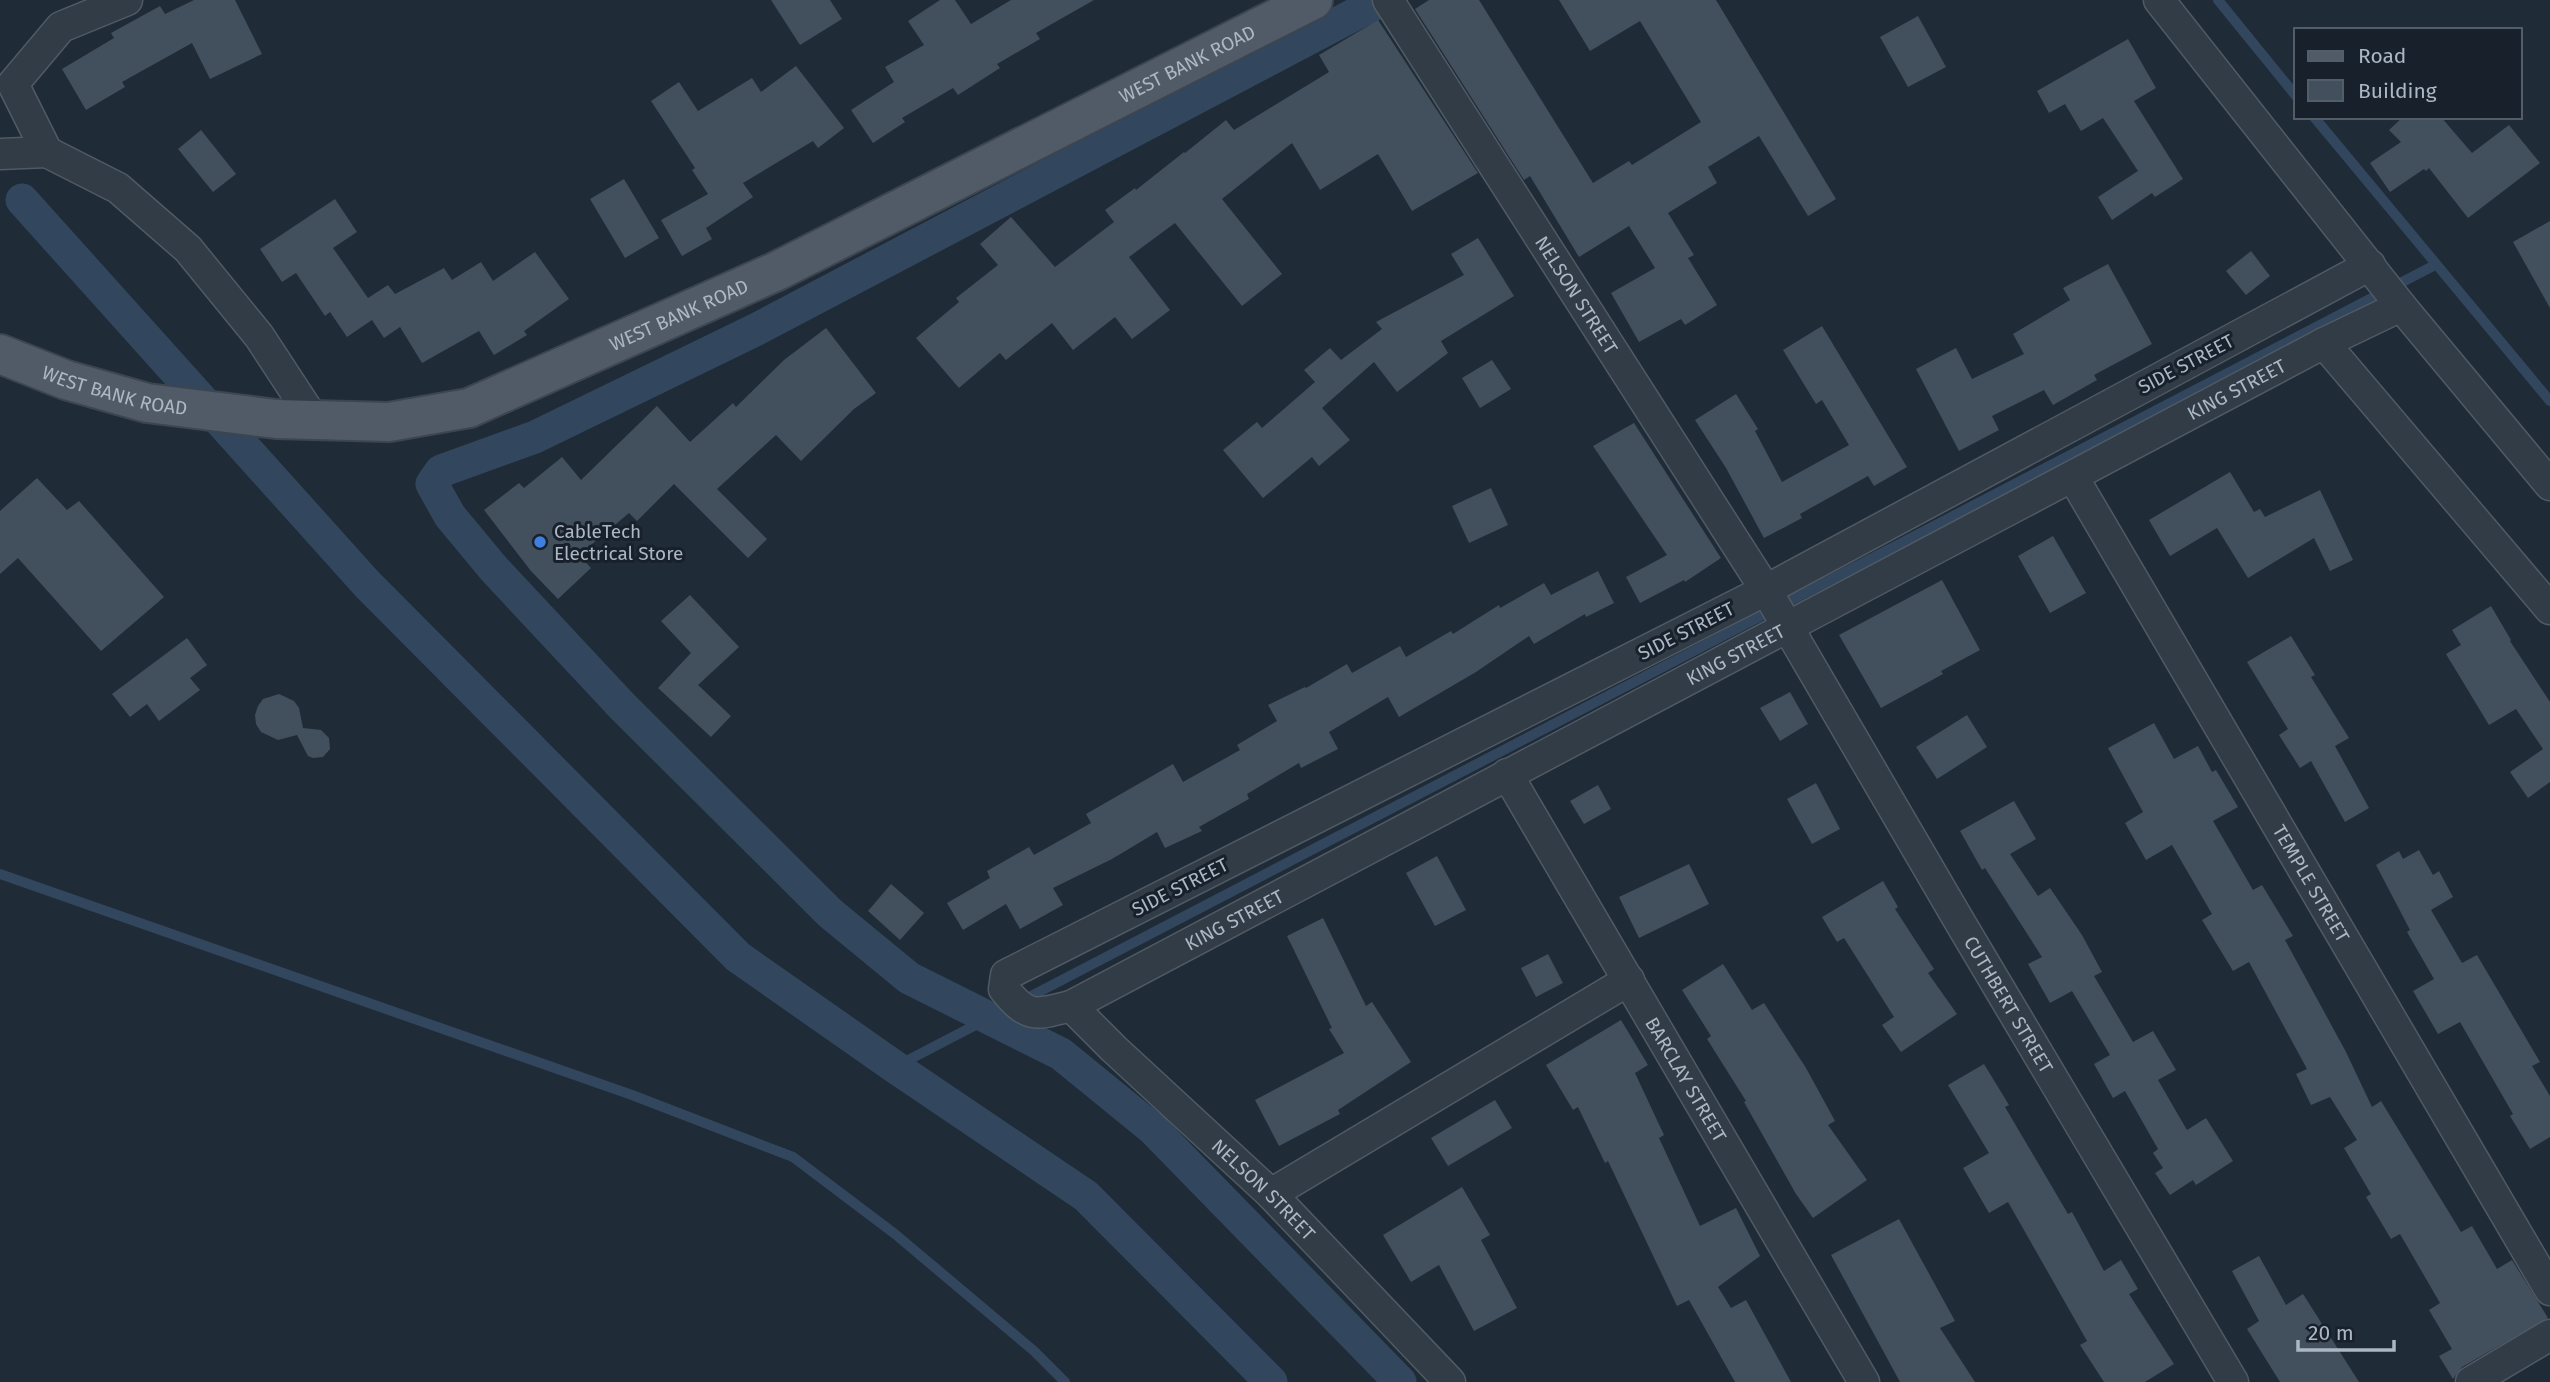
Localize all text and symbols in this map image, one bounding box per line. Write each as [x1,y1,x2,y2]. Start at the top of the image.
street label: WEST BANK ROAD [1115,20,1259,108]
legend [2294,28,2522,119]
text: Road [2358,43,2406,69]
text: Building [2358,78,2437,104]
street label: NELSON STREET [1531,232,1623,358]
street label: WEST BANK ROAD [606,274,752,356]
street label: SIDE STREET [2134,329,2238,399]
street label: KING STREET [2183,354,2290,425]
street label: WEST BANK ROAD [39,360,189,419]
place label: CableTech Electrical Store [554,520,683,565]
marker: CableTech Electrical Store [532,534,548,550]
street label: SIDE STREET [1634,597,1738,665]
street label: KING STREET [1682,619,1789,690]
street label: TEMPLE STREET [2268,821,2355,946]
street label: SIDE STREET [1128,853,1232,921]
street label: KING STREET [1181,884,1287,955]
street label: CUTHBERT STREET [1959,932,2058,1077]
street label: BARCLAY STREET [1641,1013,1732,1146]
street label: NELSON STREET [1207,1134,1320,1245]
scale bar [2298,1308,2394,1352]
text: 20 m [2308,1320,2354,1346]

